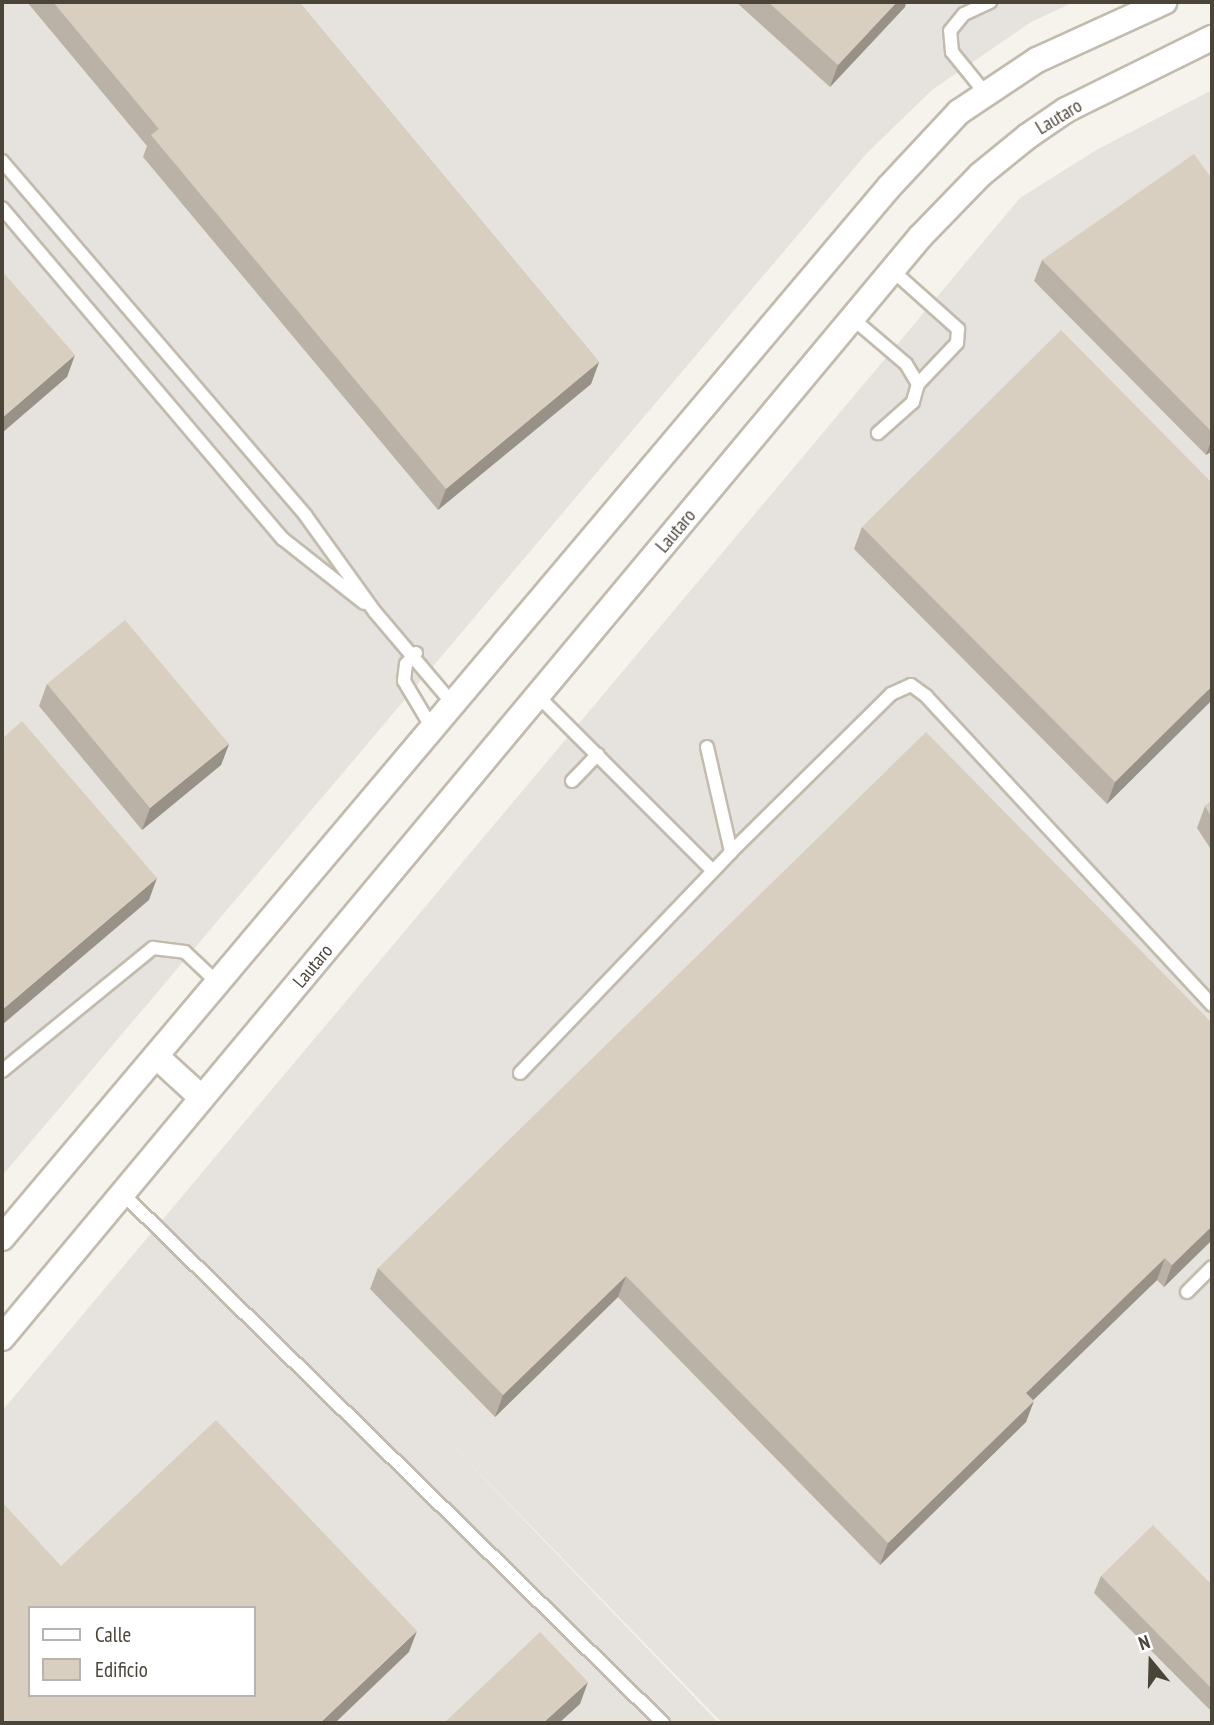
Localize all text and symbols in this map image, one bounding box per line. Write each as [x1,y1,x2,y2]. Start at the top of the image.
street label: Lautaro [1032,94,1086,140]
street label: Lautaro [651,505,701,557]
street label: Lautaro [288,940,338,992]
legend [28,1606,256,1697]
text: Calle [95,1621,131,1648]
north arrow [1116,1627,1186,1697]
text: N [1135,1629,1153,1655]
text: Edificio [95,1656,148,1683]

